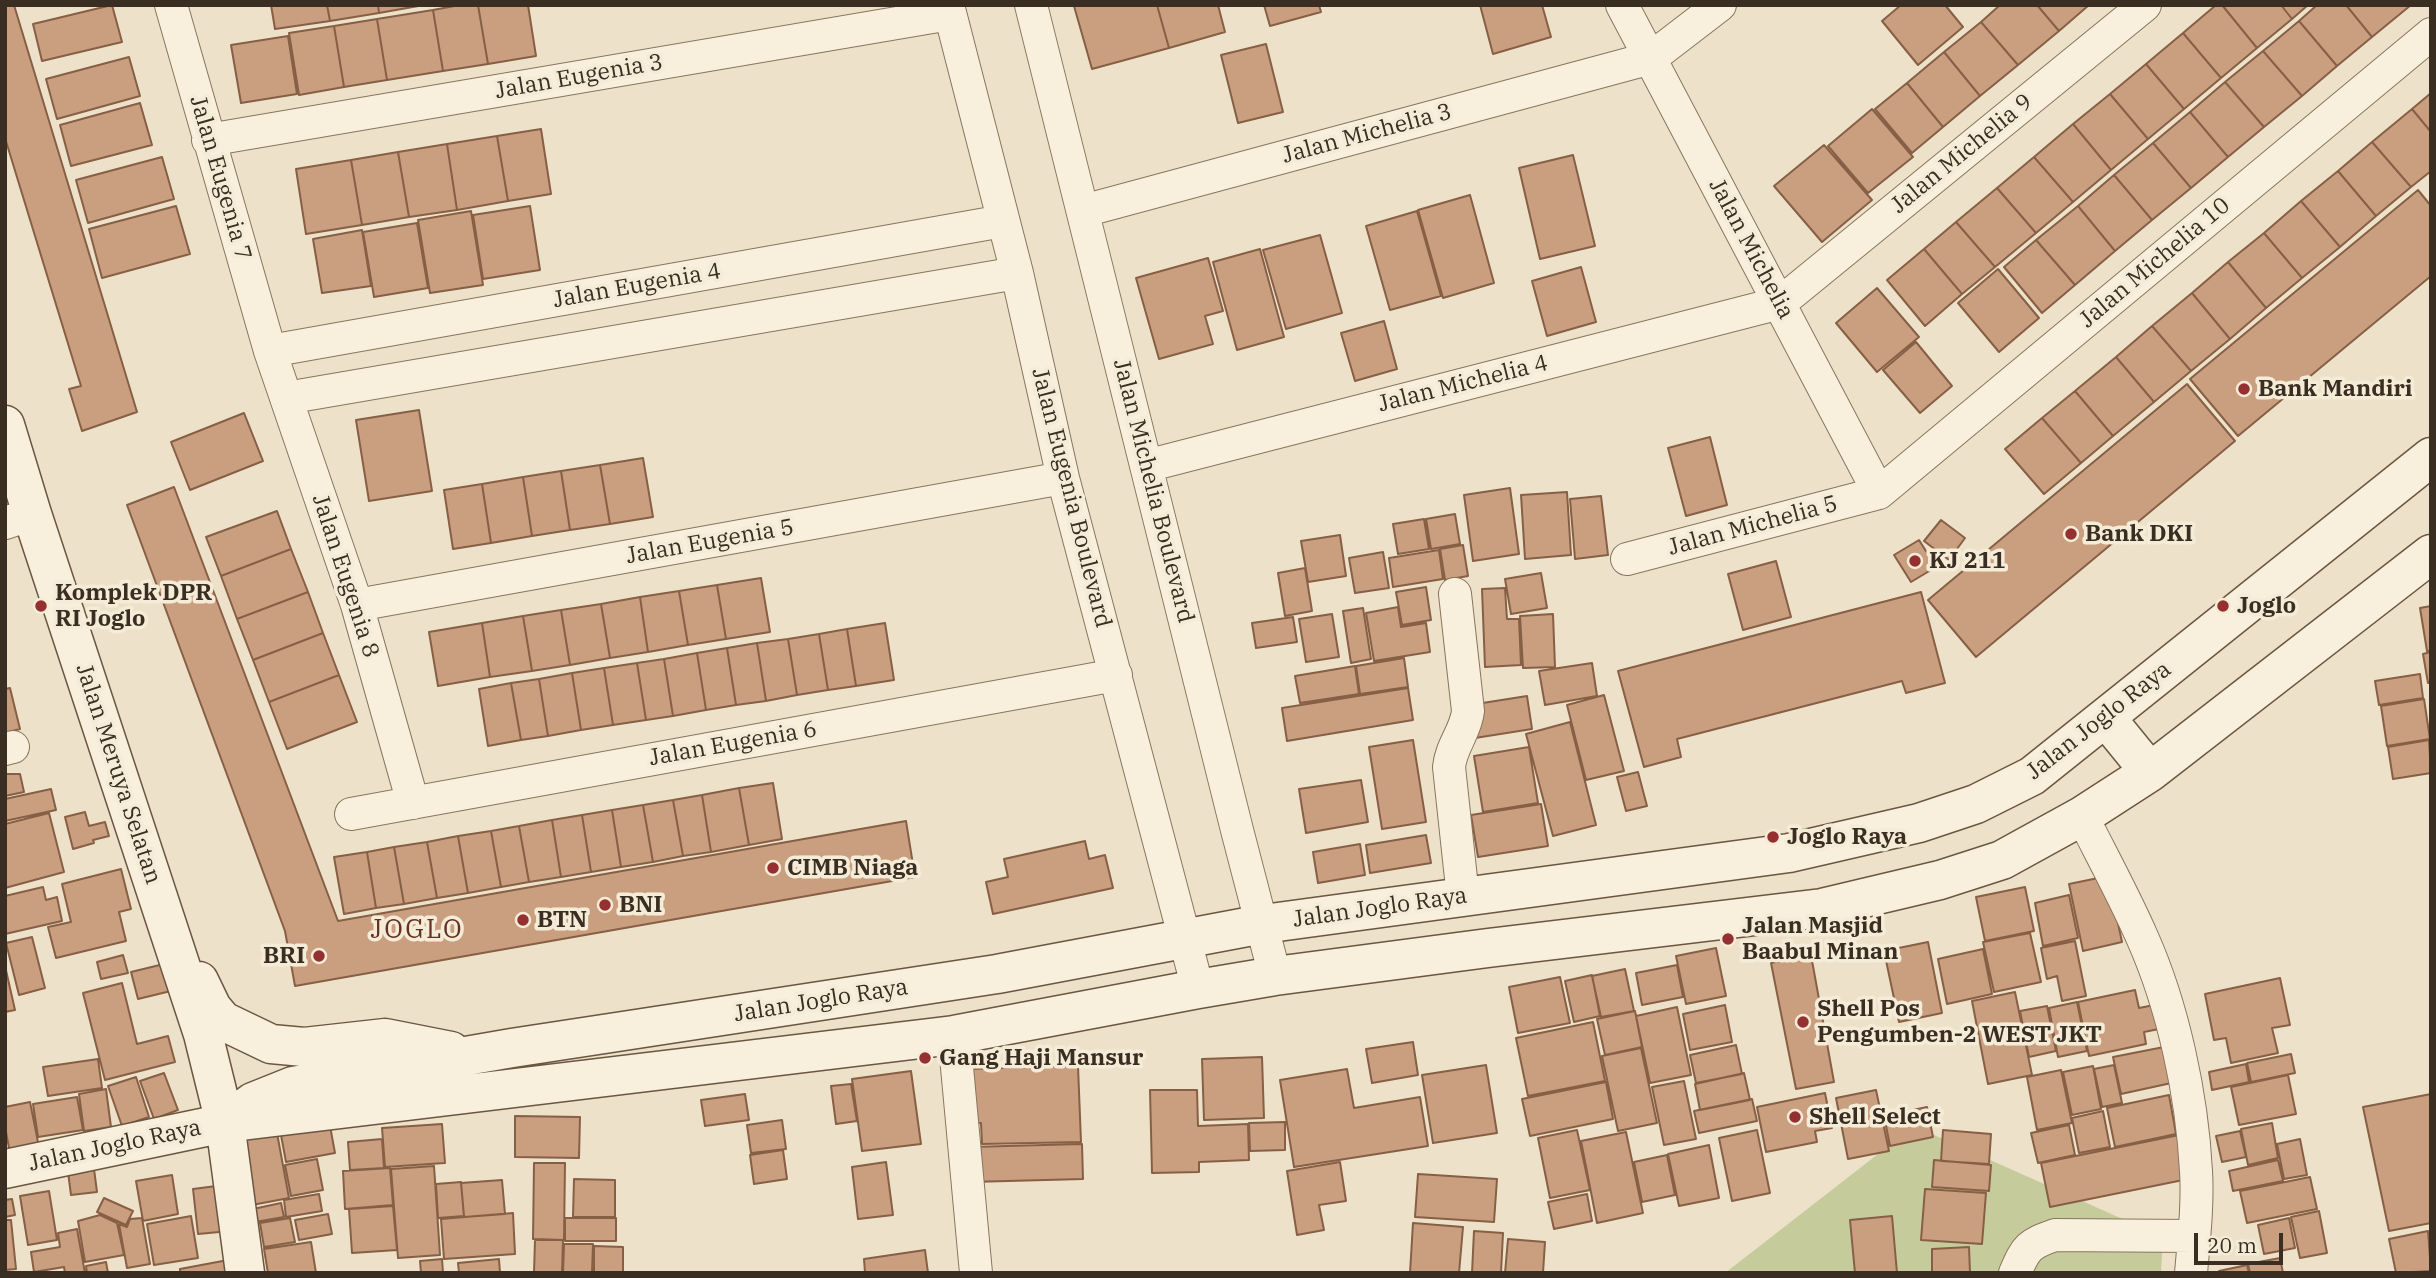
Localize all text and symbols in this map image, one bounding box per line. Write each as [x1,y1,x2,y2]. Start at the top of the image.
street label: Jalan Eugenia 3 [493,49,665,105]
street label: Jalan Michelia 9 [1886,88,2038,220]
street label: Jalan Eugenia 7 [183,93,257,263]
street label: Jalan Michelia 3 [1279,98,1455,170]
street label: Jalan Michelia [1702,174,1800,324]
street label: Jalan Michelia 10 [2074,192,2236,334]
street label: Jalan Eugenia 4 [551,258,723,314]
street label: Jalan Michelia 4 [1375,350,1551,418]
street label: Jalan Michelia Boulevard [1107,356,1199,626]
street label: Jalan Eugenia Boulevard [1025,365,1117,631]
place label: Bank Mandiri [2258,375,2412,403]
marker: Bank Mandiri [2236,381,2252,397]
street label: Jalan Michelia 5 [1665,490,1841,562]
street label: Jalan Eugenia 8 [306,491,384,661]
street label: Jalan Eugenia 5 [624,514,796,570]
place label: Bank DKI [2085,520,2193,548]
marker: Bank DKI [2063,526,2079,542]
place label: KJ 211 [1929,547,2005,575]
marker: KJ 211 [1907,553,1923,569]
place label: Komplek DPR RI Joglo [55,579,212,633]
place label: Joglo [2237,592,2296,620]
marker: Komplek DPR RI Joglo [33,598,49,614]
marker: Joglo [2215,598,2231,614]
street label: Jalan Joglo Raya [2021,656,2177,786]
street label: Jalan Meruya Selatan [69,660,167,888]
street label: Jalan Eugenia 6 [647,716,819,772]
place label: Joglo Raya [1787,823,1907,851]
marker: Joglo Raya [1765,829,1781,845]
place label: CIMB Niaga [787,854,918,882]
marker: CIMB Niaga [765,860,781,876]
street label: Jalan Joglo Raya [1291,882,1469,934]
place label: BNI [619,891,662,919]
marker: BNI [597,897,613,913]
place label: BTN [537,906,587,934]
marker: BTN [515,912,531,928]
place label: Jalan Masjid Baabul Minan [1742,912,1898,966]
district label: JOGLO [371,914,463,946]
marker: Jalan Masjid Baabul Minan [1720,931,1736,947]
place label: BRI [263,942,305,970]
marker: BRI [311,948,327,964]
street label: Jalan Joglo Raya [732,974,910,1028]
place label: Shell Pos Pengumben-2 WEST JKT [1817,995,2102,1049]
marker: Shell Pos Pengumben-2 WEST JKT [1795,1014,1811,1030]
place label: Gang Haji Mansur [939,1044,1143,1072]
marker: Gang Haji Mansur [917,1050,933,1066]
place label: Shell Select [1809,1103,1941,1131]
marker: Shell Select [1787,1109,1803,1125]
street label: Jalan Joglo Raya [26,1114,204,1178]
scale bar [2198,1218,2287,1262]
text: 20 m [2207,1231,2257,1259]

